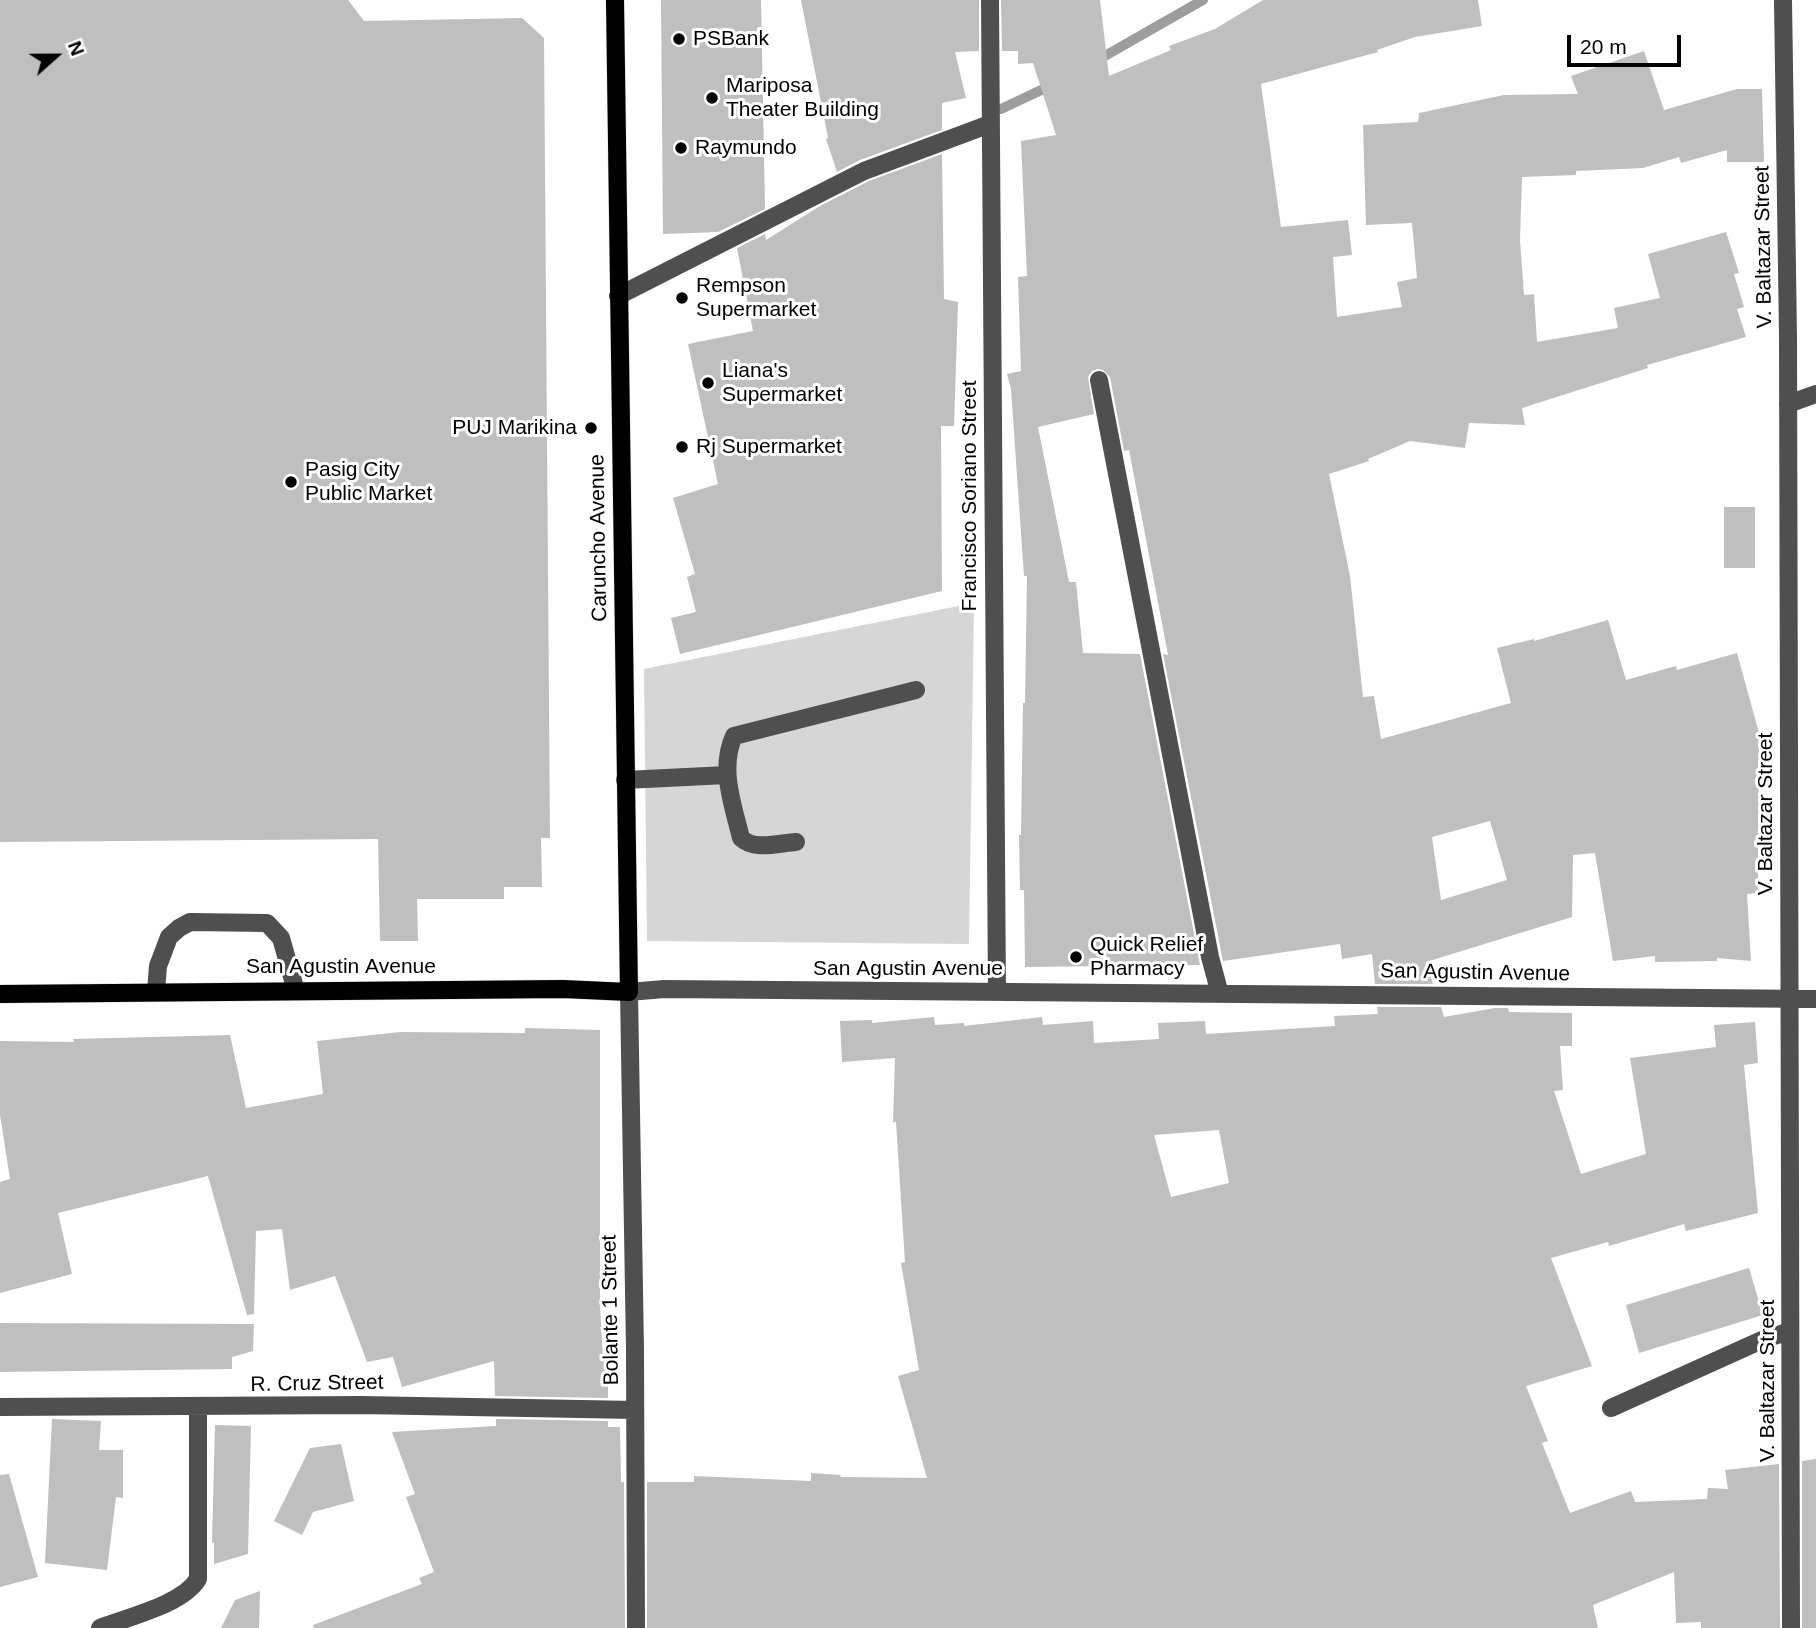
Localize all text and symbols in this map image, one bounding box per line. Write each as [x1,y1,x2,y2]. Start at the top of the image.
north arrow [21,21,91,91]
scale bar [1571,21,1685,65]
place label: PSBank [693,26,769,52]
marker: PSBank [671,31,687,47]
text: 20 m [1580,35,1627,58]
text: N [64,38,88,58]
place label: Mariposa Theater Building [726,73,879,123]
marker: Mariposa Theater Building [704,90,720,106]
place label: Raymundo [695,135,797,161]
marker: Raymundo [673,140,689,156]
street label: V. Baltazar Street [1750,165,1778,329]
place label: Rempson Supermarket [696,273,816,323]
marker: Rempson Supermarket [674,290,690,306]
place label: Liana's Supermarket [722,358,842,408]
marker: Liana's Supermarket [700,375,716,391]
street label: Francisco Soriano Street [957,380,983,612]
place label: PUJ Marikina [452,415,577,441]
marker: PUJ Marikina [583,420,599,436]
place label: Rj Supermarket [696,434,842,460]
marker: Rj Supermarket [674,439,690,455]
street label: Caruncho Avenue [585,454,613,622]
place label: Pasig City Public Market [305,457,432,507]
marker: Pasig City Public Market [283,474,299,490]
street label: V. Baltazar Street [1753,733,1779,895]
place label: Quick Relief Pharmacy [1090,932,1203,982]
marker: Quick Relief Pharmacy [1068,949,1084,965]
street label: San Agustin Avenue [246,954,436,980]
street label: San Agustin Avenue [813,956,1003,982]
street label: San Agustin Avenue [1380,959,1570,987]
street label: Bolante 1 Street [597,1234,625,1386]
street label: V. Baltazar Street [1755,1300,1781,1462]
street label: R. Cruz Street [250,1370,384,1398]

